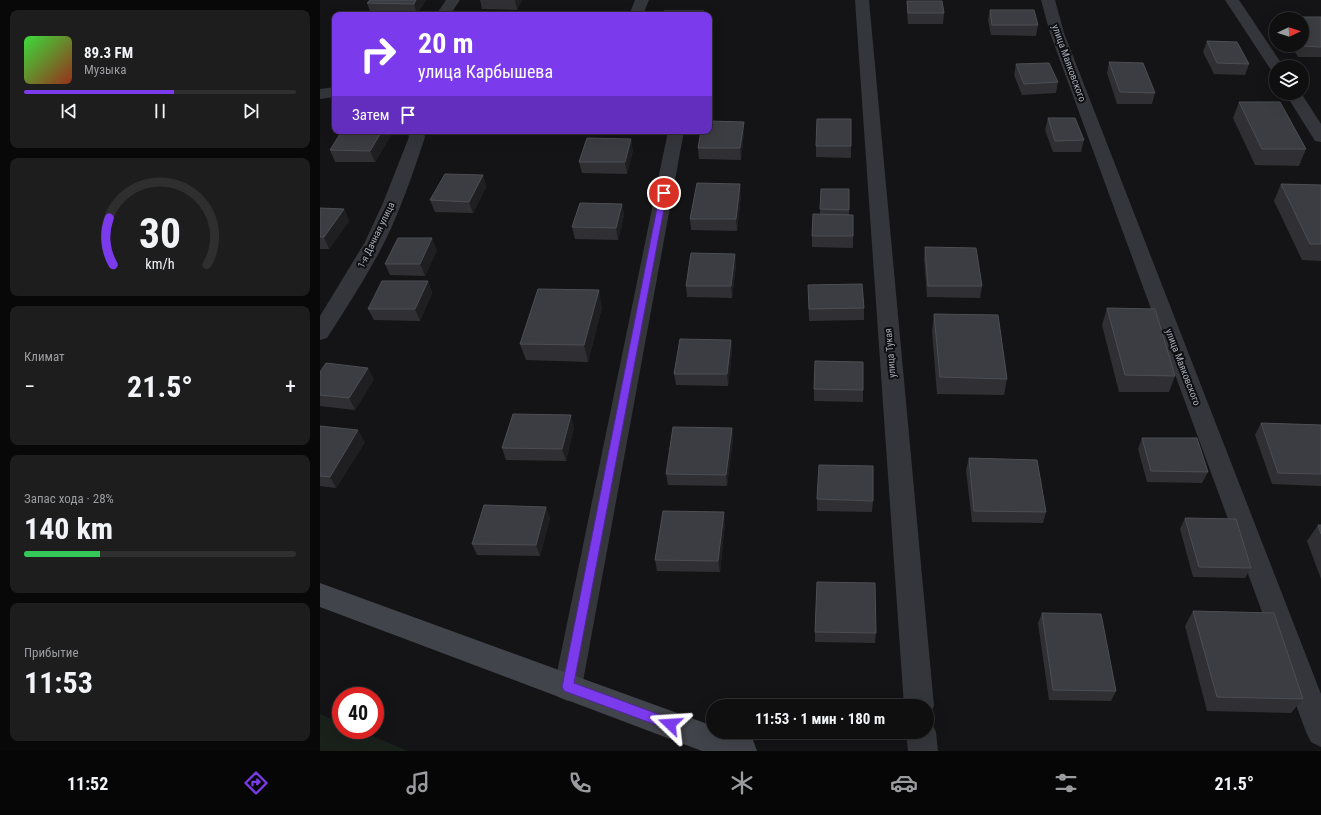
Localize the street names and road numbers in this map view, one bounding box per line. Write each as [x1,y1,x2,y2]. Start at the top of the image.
street label: улица Маяковского [1050,23,1088,103]
street label: 1-я Дачная улица [355,200,397,270]
street label: улица Маяковского [1163,327,1203,407]
street label: улица Тукая [882,328,898,378]

